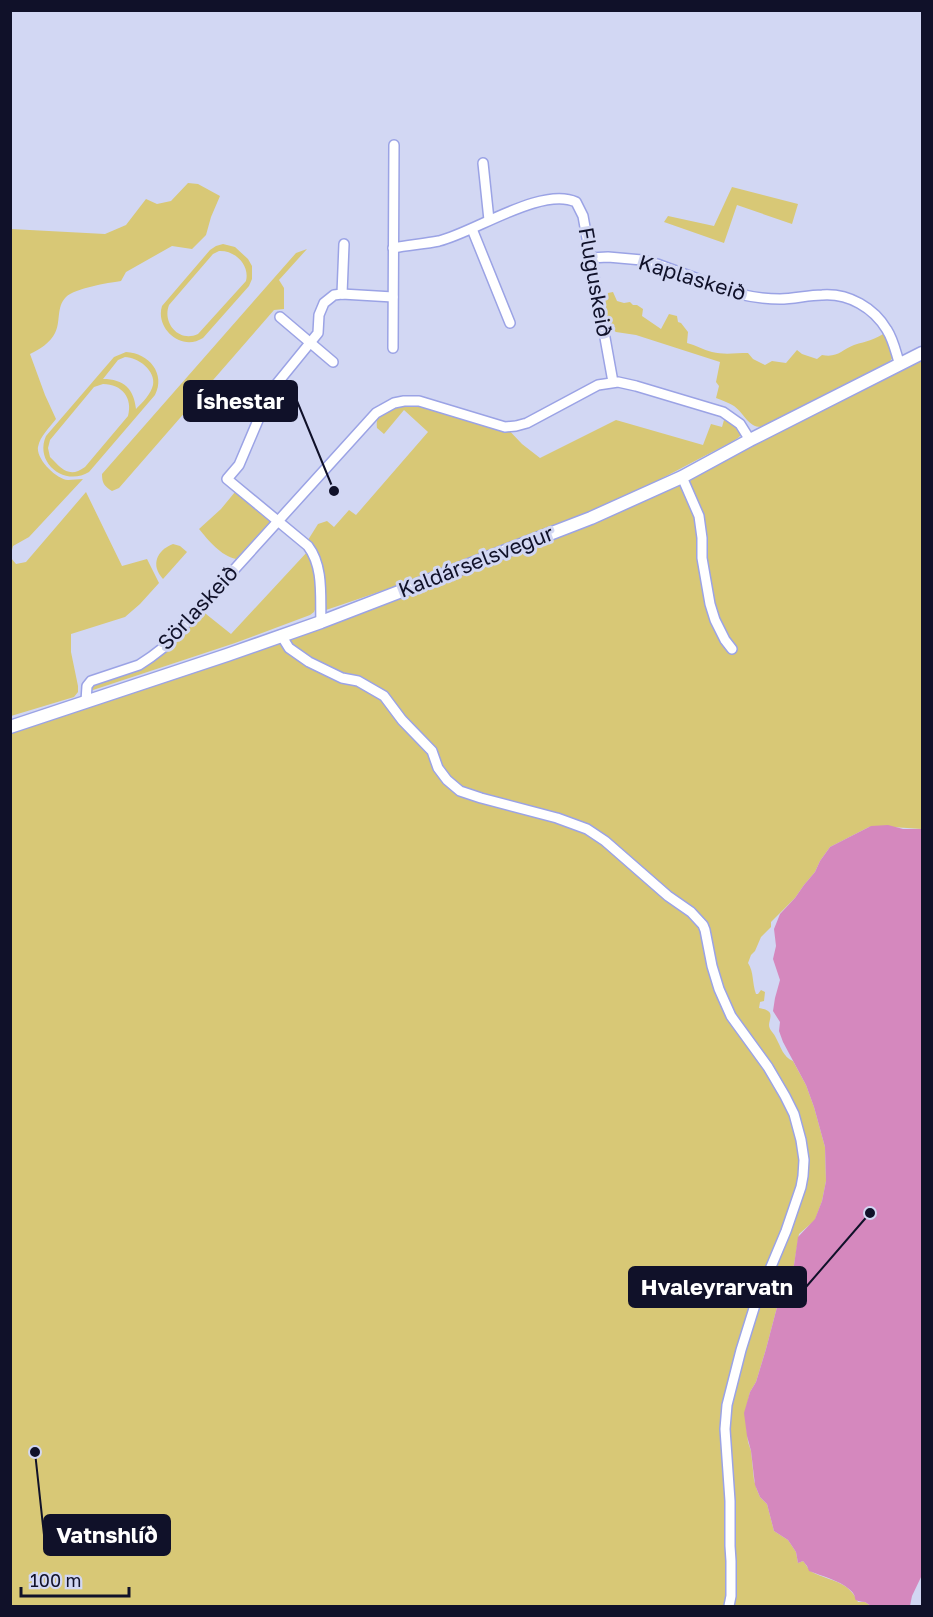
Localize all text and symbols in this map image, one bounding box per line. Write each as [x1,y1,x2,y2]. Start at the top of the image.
street label: Fluguskeið [574,225,618,339]
street label: Kaplaskeið [636,248,749,306]
callout: Íshestar [184,381,297,421]
text: Íshestar [196,387,285,414]
street label: Kaldárselsvegur [394,520,557,603]
street label: Sörlaskeið [152,560,243,655]
callout: Hvaleyrarvatn [629,1267,806,1307]
text: Hvaleyrarvatn [641,1273,793,1300]
callout: Vatnshlíð [44,1515,170,1555]
text: Vatnshlíð [56,1521,158,1548]
scale bar [21,1560,129,1598]
text: 100 m [30,1569,81,1591]

